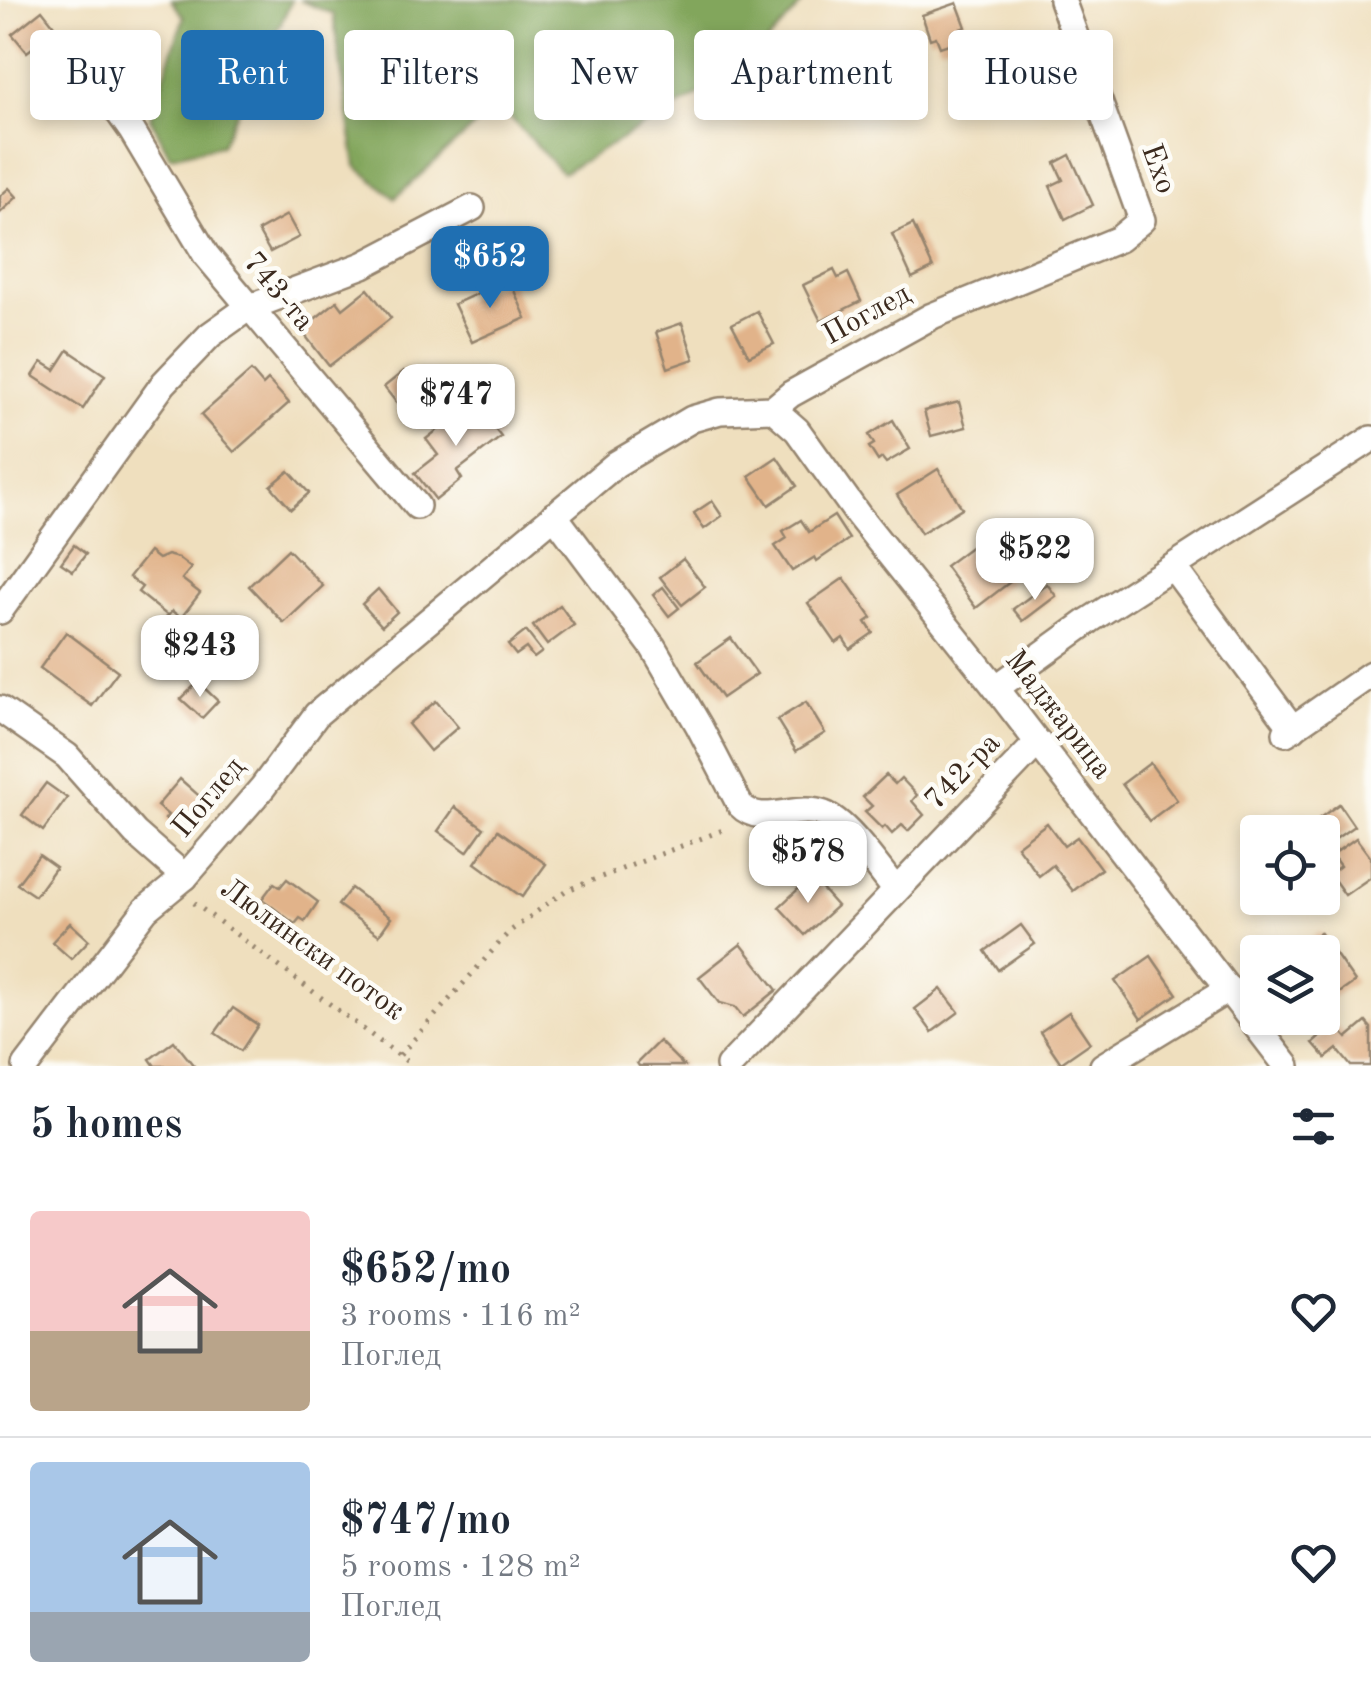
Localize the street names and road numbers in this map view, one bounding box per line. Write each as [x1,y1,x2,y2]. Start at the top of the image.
street label: Ехо [1135,140,1181,198]
street label: 743-та [237,247,319,337]
street label: Поглед [818,279,916,351]
street label: Маджарица [999,645,1117,785]
street label: 742-ра [920,728,1006,816]
street label: Поглед [167,752,251,844]
street label: Люлински поток [215,873,409,1027]

